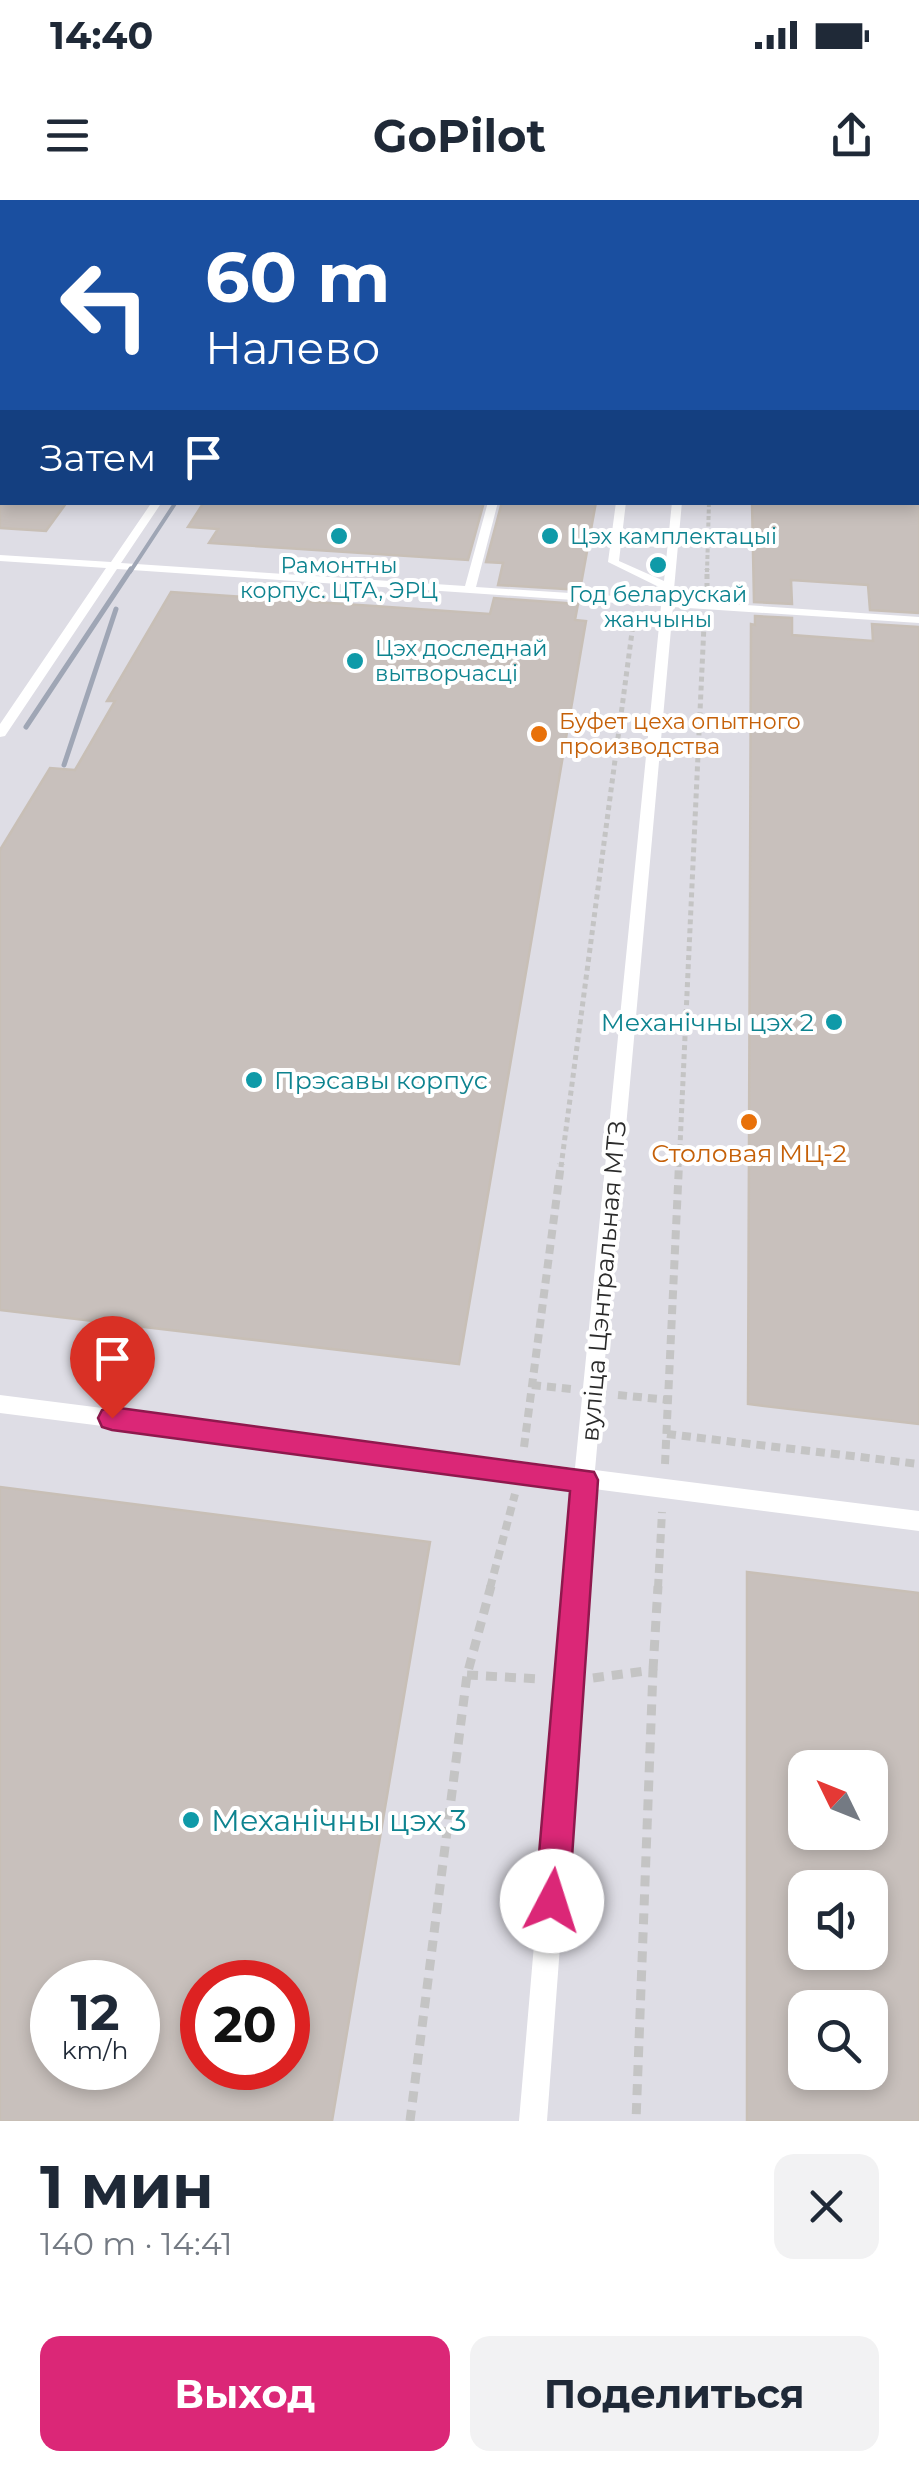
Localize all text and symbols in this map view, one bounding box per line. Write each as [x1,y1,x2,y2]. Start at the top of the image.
text: 14:40 [50,12,153,59]
icon: menu [40,108,95,163]
text: GoPilot [373,108,546,163]
icon: share [824,108,879,163]
text: 60 m [205,234,390,320]
icon: left [40,240,170,370]
text: Налево [205,320,380,375]
icon: arrive [176,430,231,485]
text: Затем [40,434,156,481]
place label: Цэх камплектацыі [570,523,777,550]
marker: Рамонтны корпус. ЦТА, ЭРЦ [328,525,350,547]
marker: Цэх камплектацыі [539,525,561,547]
place label: Рамонтны корпус. ЦТА, ЭРЦ [240,552,438,604]
marker: Год беларускай жанчыны [647,554,669,576]
place label: Год беларускай жанчыны [569,581,747,633]
place label: Цэх доследнай вытворчасці [375,635,547,687]
marker: Цэх доследнай вытворчасці [344,650,366,672]
place label: Буфет цеха опытного производства [559,708,801,760]
marker: Буфет цеха опытного производства [528,723,550,745]
place label: Механічны цэх 2 [601,1007,814,1037]
marker: Механічны цэх 2 [823,1011,845,1033]
place label: Прэсавы корпус [274,1065,488,1095]
marker: Прэсавы корпус [243,1069,265,1091]
marker: Столовая МЦ-2 [738,1111,760,1133]
street label: вуліца Цэнтральная МТЗ [574,1119,632,1443]
place label: Столовая МЦ-2 [651,1138,847,1168]
pin [70,1316,155,1419]
icon: arrive [85,1331,140,1386]
north arrow [788,1750,888,1850]
map controls [788,1750,888,2090]
place label: Механічны цэх 3 [211,1802,467,1839]
marker: Механічны цэх 3 [180,1809,202,1831]
position arrow [500,1849,604,1953]
button: sound [788,1870,888,1970]
speed limit sign: 20 [180,1960,310,2090]
text: 12 [70,1982,120,2043]
button: search [788,1990,888,2090]
text: km/h [62,2035,128,2065]
text: 1 мин [40,2150,214,2223]
button: close [774,2154,879,2259]
text: 140 m · 14:41 [40,2224,233,2263]
button: Выход [40,2336,450,2451]
button: Поделиться [470,2336,879,2451]

